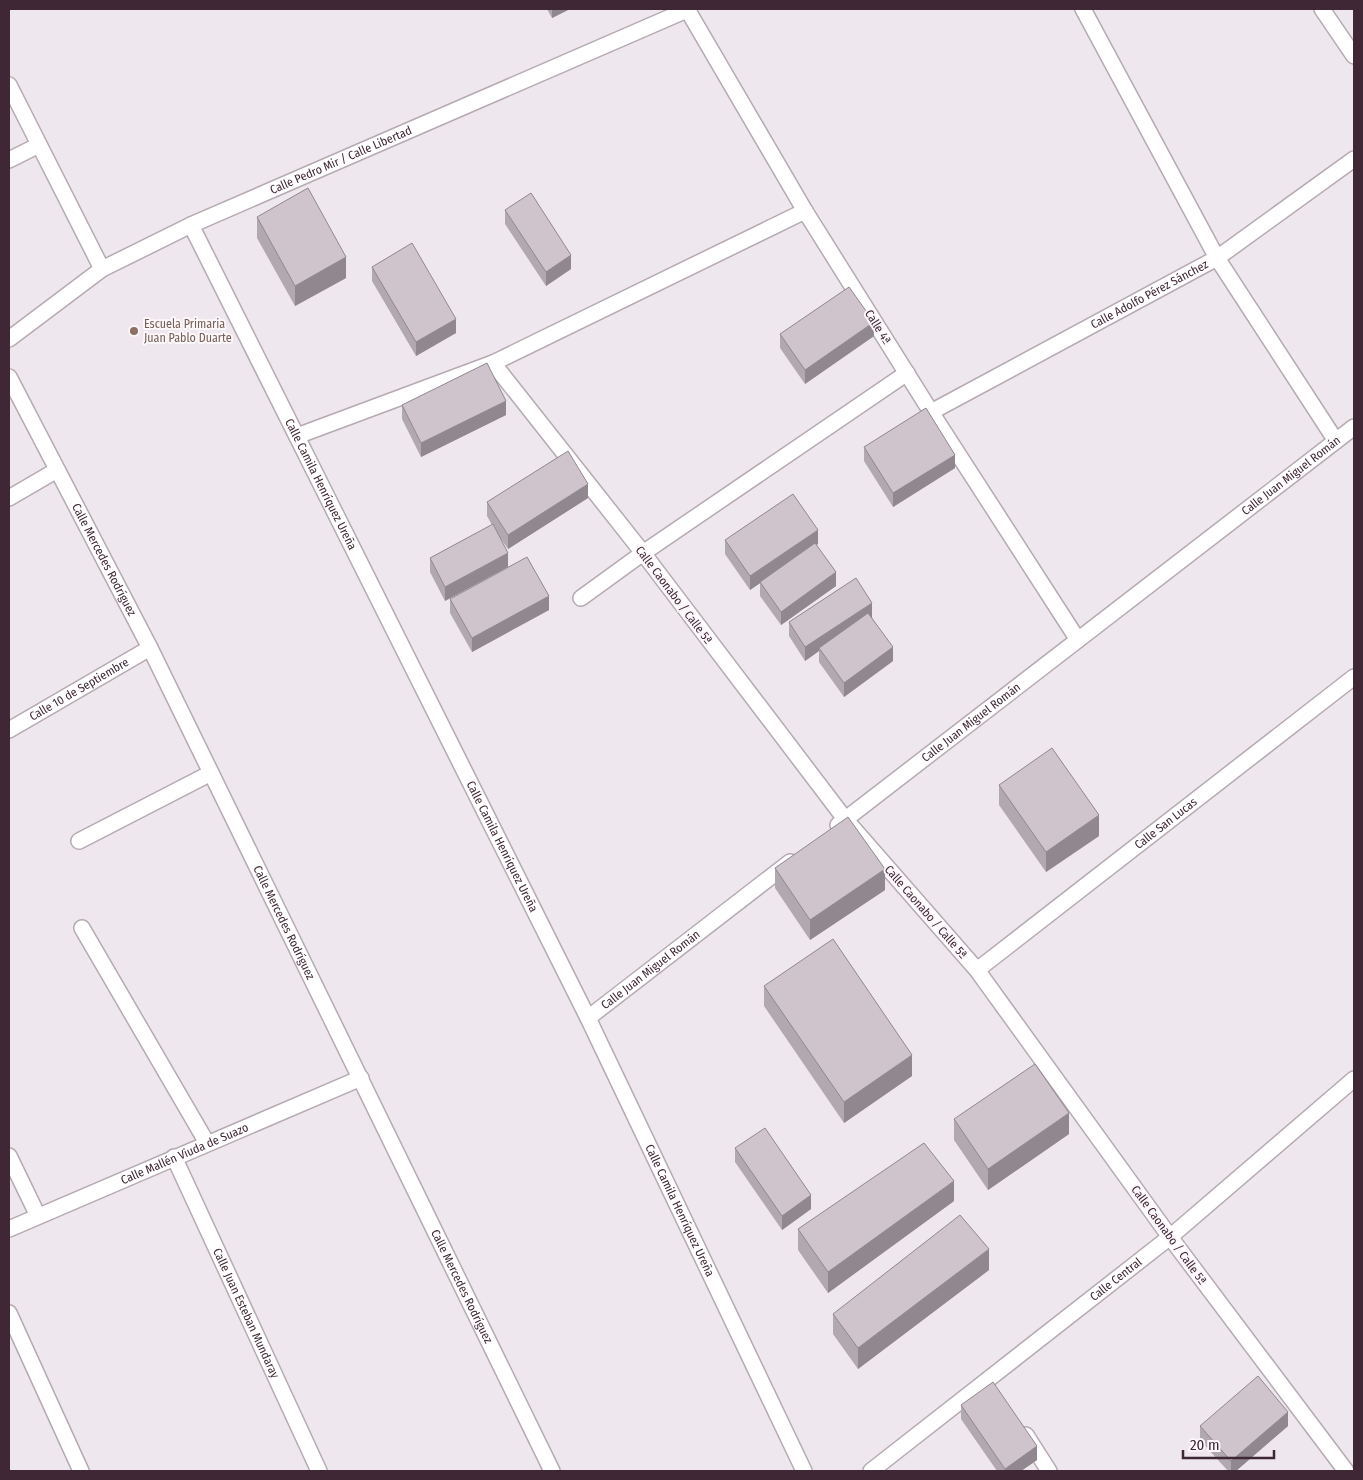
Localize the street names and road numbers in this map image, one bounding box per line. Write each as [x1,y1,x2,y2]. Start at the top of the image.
street label: Calle Pedro Mir / Calle Libertad [268,123,414,197]
street label: Calle Adolfo Pérez Sánchez [1088,257,1211,332]
street label: Calle 4ª [862,307,894,347]
street label: Calle Camila Henríquez Ureña [282,416,360,552]
street label: Calle Juan Miguel Román [1239,433,1343,518]
street label: Calle Mercedes Rodríguez [69,501,139,619]
street label: Calle Caonabo / Calle 5ª [633,543,715,647]
street label: Calle 10 de Septiembre [27,655,131,724]
street label: Calle Juan Miguel Román [919,680,1023,765]
street label: Calle Camila Henríquez Ureña [463,779,541,914]
street label: Calle San Lucas [1132,795,1200,852]
street label: Calle Mercedes Rodríguez [250,863,318,982]
street label: Calle Caonabo / Calle 5ª [882,863,970,961]
street label: Calle Juan Miguel Román [598,927,703,1012]
street label: Calle Mallén Viuda de Suazo [119,1120,250,1187]
street label: Calle Camila Henríquez Ureña [642,1142,717,1279]
street label: Calle Caonabo / Calle 5ª [1128,1183,1210,1287]
street label: Calle Mercedes Rodríguez [428,1227,496,1346]
street label: Calle Juan Esteban Mundaray [210,1246,282,1381]
street label: Calle Central [1087,1255,1144,1304]

